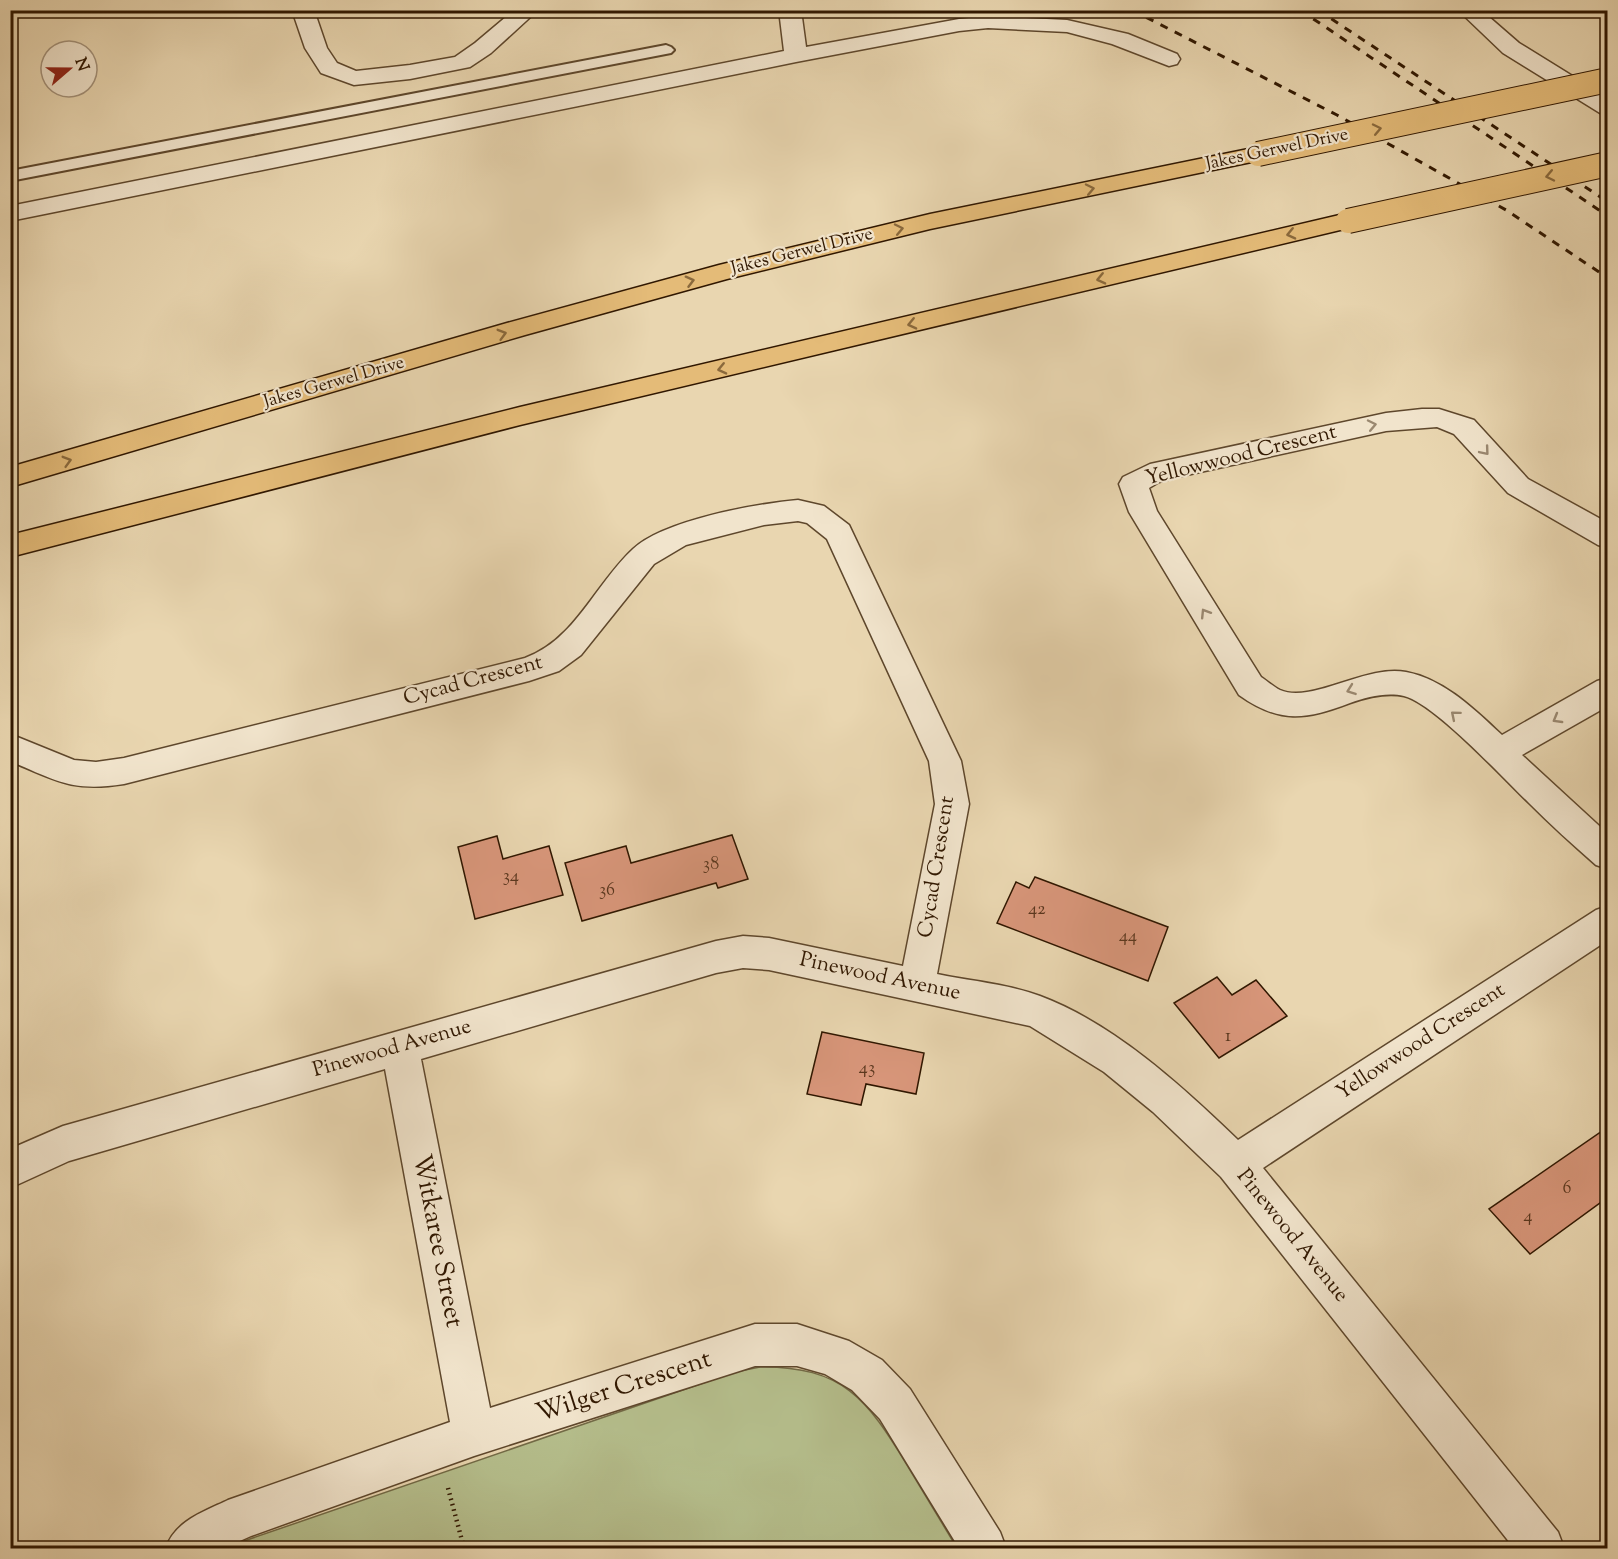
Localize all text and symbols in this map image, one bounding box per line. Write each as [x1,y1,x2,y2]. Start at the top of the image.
north arrow [39,39,99,99]
text: N [68,55,94,75]
street label: Jakes Gerwel Drive [1202,122,1351,178]
one-way arrow [1372,123,1382,136]
one-way arrow [1546,169,1556,182]
one-way arrow [1085,183,1095,196]
street label: Jakes Gerwel Drive [727,222,876,282]
one-way arrow [894,223,904,236]
one-way arrow [1286,227,1296,240]
one-way arrow [1097,272,1107,285]
one-way arrow [684,276,694,288]
one-way arrow [907,316,917,329]
one-way arrow [496,329,507,341]
street label: Jakes Gerwel Drive [259,350,408,416]
one-way arrow [717,361,727,374]
street label: Yellowwood Crescent [1142,418,1340,494]
one-way arrow [1367,419,1377,432]
one-way arrow [1478,444,1489,455]
one-way arrow [61,456,72,468]
one-way arrow [1201,609,1213,619]
street label: Cycad Crescent [400,648,546,714]
one-way arrow [1346,683,1357,696]
one-way arrow [1451,712,1462,723]
one-way arrow [1553,712,1563,724]
street label: Cycad Crescent [911,794,963,940]
house number: 38 [703,852,719,878]
house number: 34 [503,864,519,890]
house number: 36 [599,878,615,904]
house number: 42 [1028,897,1046,923]
house number: 44 [1119,924,1137,950]
street label: Pinewood Avenue [797,945,963,1009]
street label: Yellowwood Crescent [1331,976,1511,1108]
street label: Pinewood Avenue [309,1012,475,1086]
house number: 1 [1225,1024,1231,1050]
house number: 43 [859,1056,875,1082]
street label: Witkaree Street [402,1151,472,1331]
street label: Pinewood Avenue [1229,1163,1355,1309]
house number: 6 [1563,1176,1572,1202]
house number: 4 [1523,1204,1533,1230]
street label: Wilger Crescent [532,1341,716,1433]

